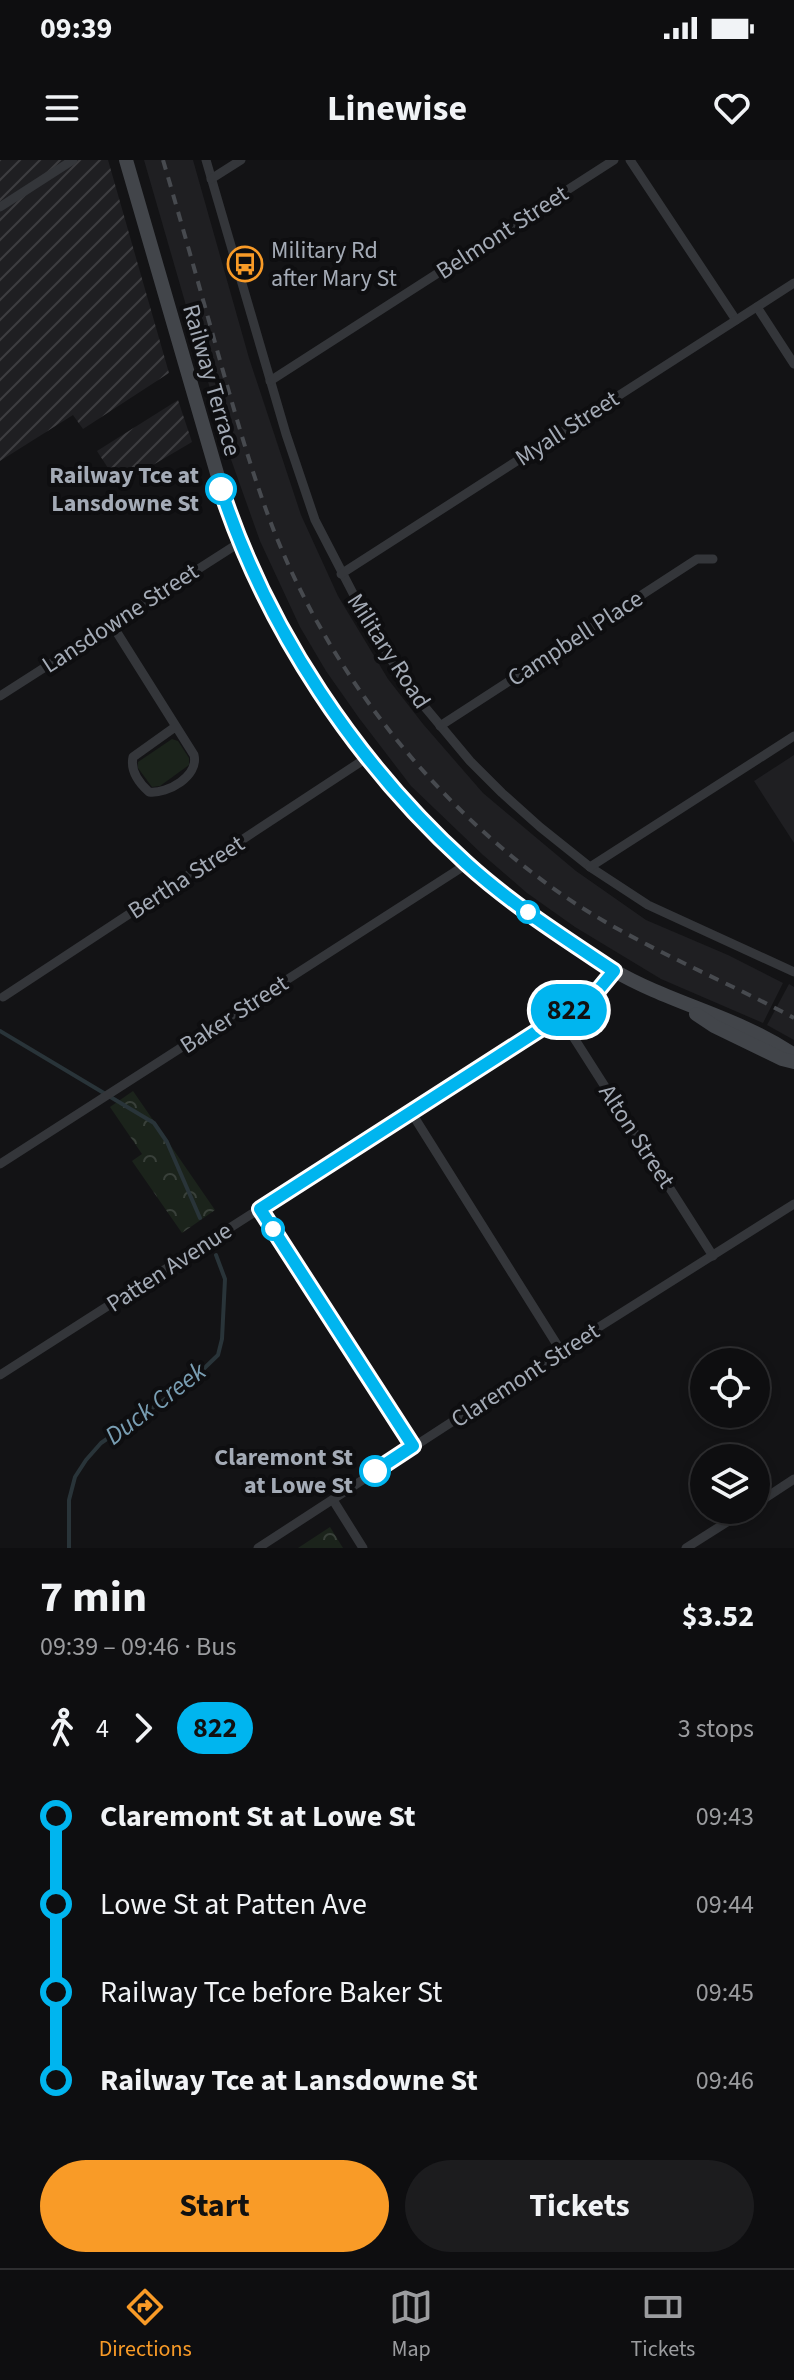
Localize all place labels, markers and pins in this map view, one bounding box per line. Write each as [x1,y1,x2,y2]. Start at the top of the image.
place label: Military Rd after Mary St [271,233,397,296]
bus stop icon: Military Rd after Mary St [226,245,264,283]
place label: Railway Tce at Lansdowne St [49,458,199,521]
marker: Railway Tce at Lansdowne St [206,474,236,504]
unlabelled marker [517,901,539,923]
unlabelled marker [262,1218,284,1240]
place label: Claremont St at Lowe St [214,1440,353,1503]
marker: Claremont St at Lowe St [360,1456,390,1486]

